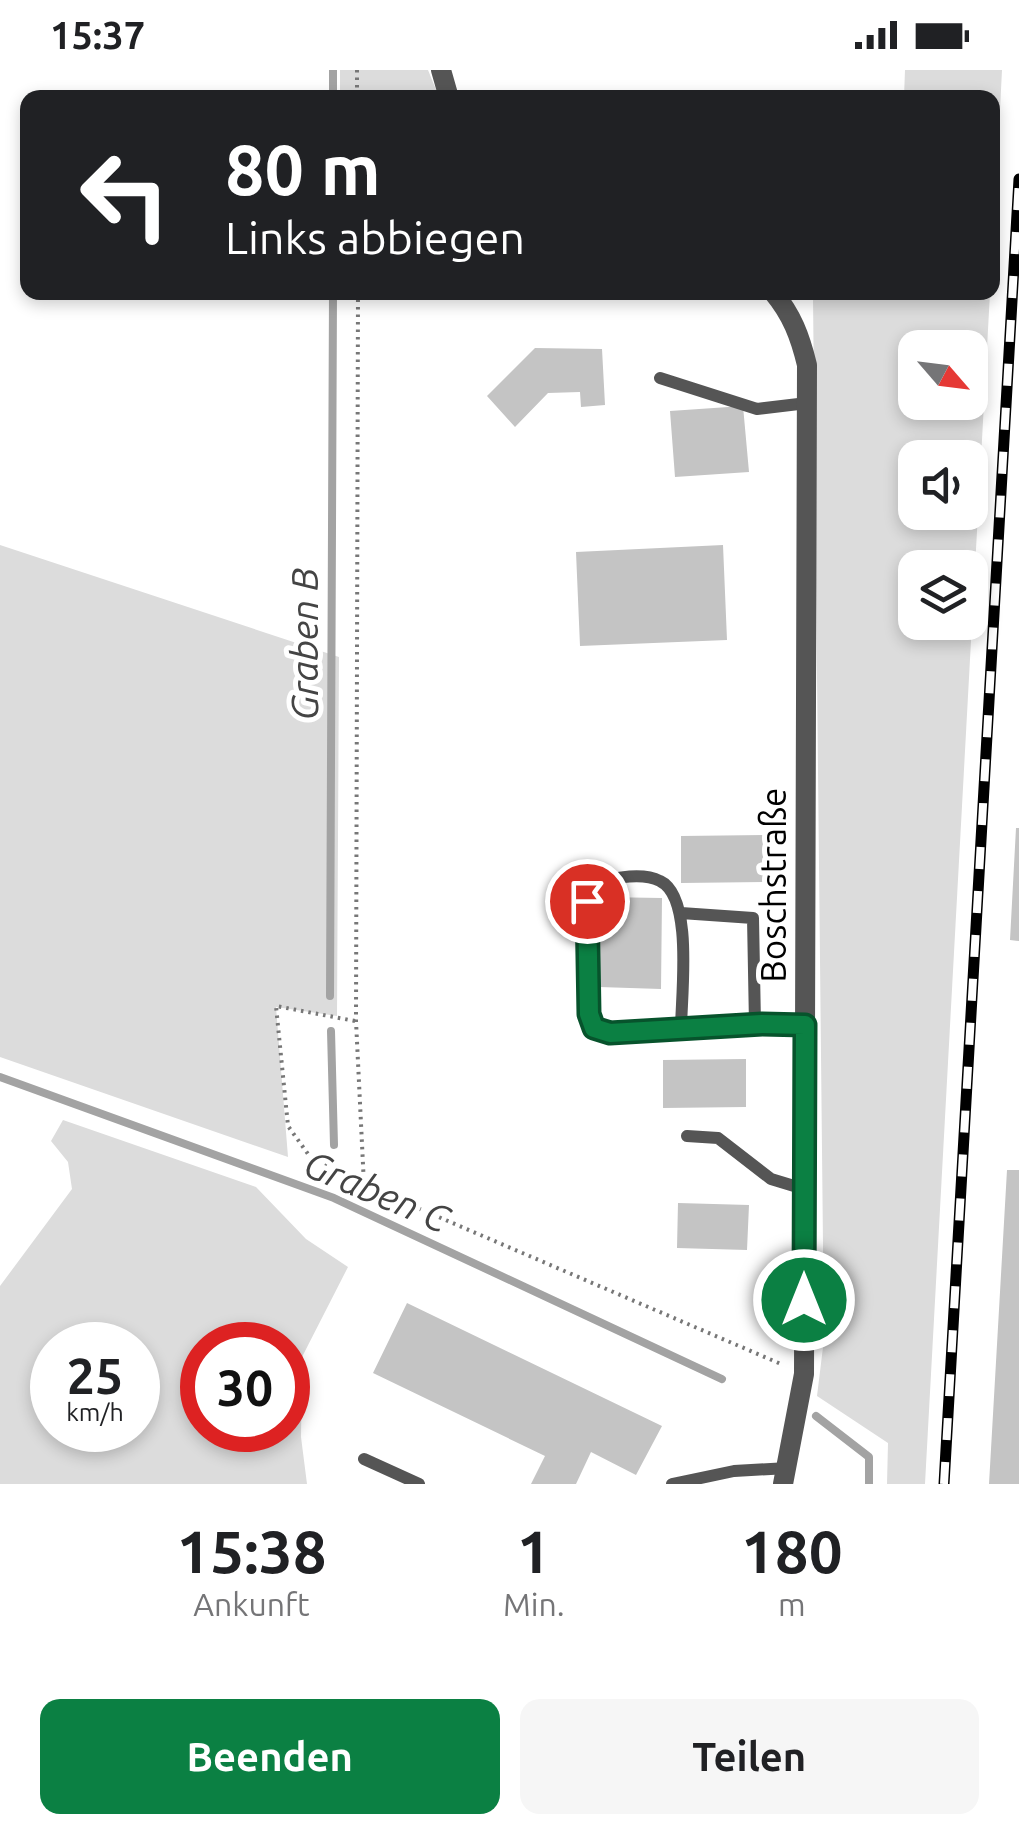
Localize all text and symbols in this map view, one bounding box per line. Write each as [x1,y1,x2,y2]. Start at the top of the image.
text: 15:37 [50,14,145,56]
icon: left [60,130,190,260]
text: 80 m [225,130,381,208]
text: Links abbiegen [225,212,525,263]
north arrow [898,330,988,420]
map controls [898,330,988,640]
button: sound [898,440,988,530]
button: layers [898,550,988,640]
water label: Graben B [283,567,325,721]
street label: Boschstraße [753,788,793,982]
pin [545,859,630,944]
icon: arrive [560,874,615,929]
water label: Graben C [298,1142,457,1241]
position arrow [752,1248,856,1352]
speed limit sign: 30 [180,1322,310,1452]
text: 25 [67,1347,123,1403]
text: km/h [66,1398,124,1426]
text: 15:38 [176,1517,327,1584]
text: 1 [517,1517,551,1584]
text: 180 [741,1517,843,1584]
text: Ankunft [193,1586,310,1622]
text: Min. [503,1586,565,1622]
text: m [778,1586,806,1622]
button: Beenden [40,1699,500,1814]
button: Teilen [520,1699,979,1814]

